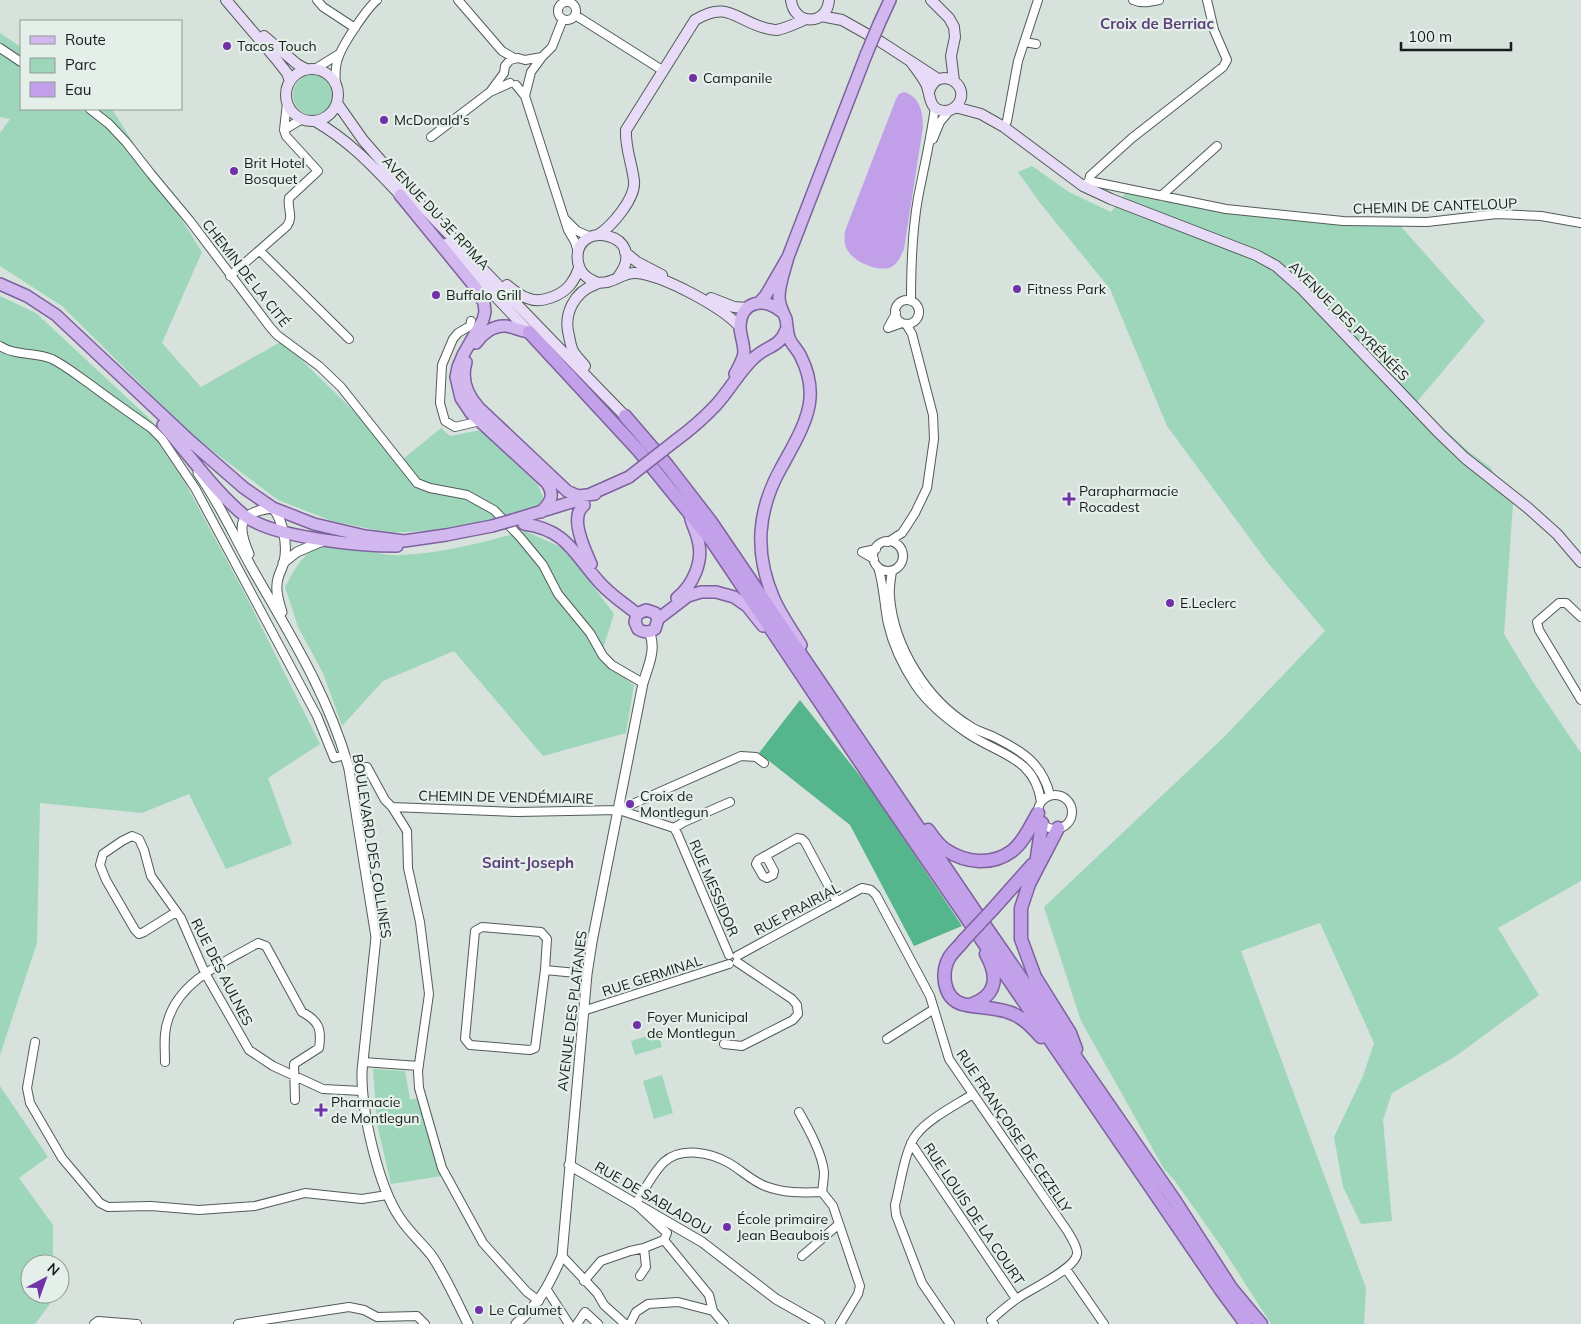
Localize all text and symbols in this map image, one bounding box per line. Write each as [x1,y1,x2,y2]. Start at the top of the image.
district label: Croix de Berriac [1100,14,1214,33]
legend [20,20,182,110]
scale bar [1401,20,1511,52]
text: 100 m [1408,27,1452,46]
text: Route [65,30,106,49]
place label: Tacos Touch [237,37,317,55]
marker: Tacos Touch [221,40,233,52]
text: Parc [65,55,96,74]
place label: Campanile [703,69,772,87]
marker: Campanile [687,72,699,84]
text: Eau [65,80,91,99]
place label: McDonald's [394,111,470,129]
marker: McDonald's [378,114,390,126]
street label: AVENUE DU 3E RPIMA [378,152,494,274]
place label: Brit Hotel Bosquet [244,154,305,188]
marker: Brit Hotel Bosquet [228,165,240,177]
street label: CHEMIN DE CANTELOUP [1352,194,1518,218]
street label: CHEMIN DE LA CITÉ [198,216,294,330]
street label: AVENUE DES PYRÉNÉES [1285,257,1413,385]
place label: Fitness Park [1027,280,1107,298]
marker: Fitness Park [1011,283,1023,295]
place label: Buffalo Grill [446,286,521,304]
marker: Buffalo Grill [430,289,442,301]
place label: Parapharmacie Rocadest [1079,482,1178,516]
marker: Parapharmacie Rocadest [1063,493,1075,505]
place label: E.Leclerc [1180,594,1237,612]
marker: E.Leclerc [1164,597,1176,609]
street label: BOULEVARD DES COLLINES [349,752,396,940]
street label: CHEMIN DE VENDÉMIAIRE [418,786,594,808]
place label: Croix de Montlegun [640,787,709,821]
marker: Croix de Montlegun [624,798,636,810]
street label: RUE MESSIDOR [685,837,743,940]
district label: Saint-Joseph [482,853,574,872]
street label: RUE PRAIRIAL [751,878,844,939]
street label: RUE DES AULNES [187,915,257,1029]
street label: AVENUE DES PLATANES [553,929,591,1092]
street label: RUE GERMINAL [600,951,705,1001]
place label: Foyer Municipal de Montlegun [647,1008,748,1042]
marker: Foyer Municipal de Montlegun [631,1019,643,1031]
street label: RUE FRANÇOISE DE CEZELLY [953,1046,1076,1216]
place label: Pharmacie de Montlegun [331,1093,419,1127]
marker: Pharmacie de Montlegun [315,1104,327,1116]
street label: RUE LOUIS DE LA COURT [920,1139,1029,1289]
street label: RUE DE SABLADOU [591,1157,715,1239]
place label: École primaire Jean Beaubois [737,1210,830,1244]
marker: École primaire Jean Beaubois [721,1221,733,1233]
north arrow [20,1254,70,1304]
text: N [44,1259,63,1279]
place label: Le Calumet [489,1301,562,1319]
marker: Le Calumet [473,1304,485,1316]

